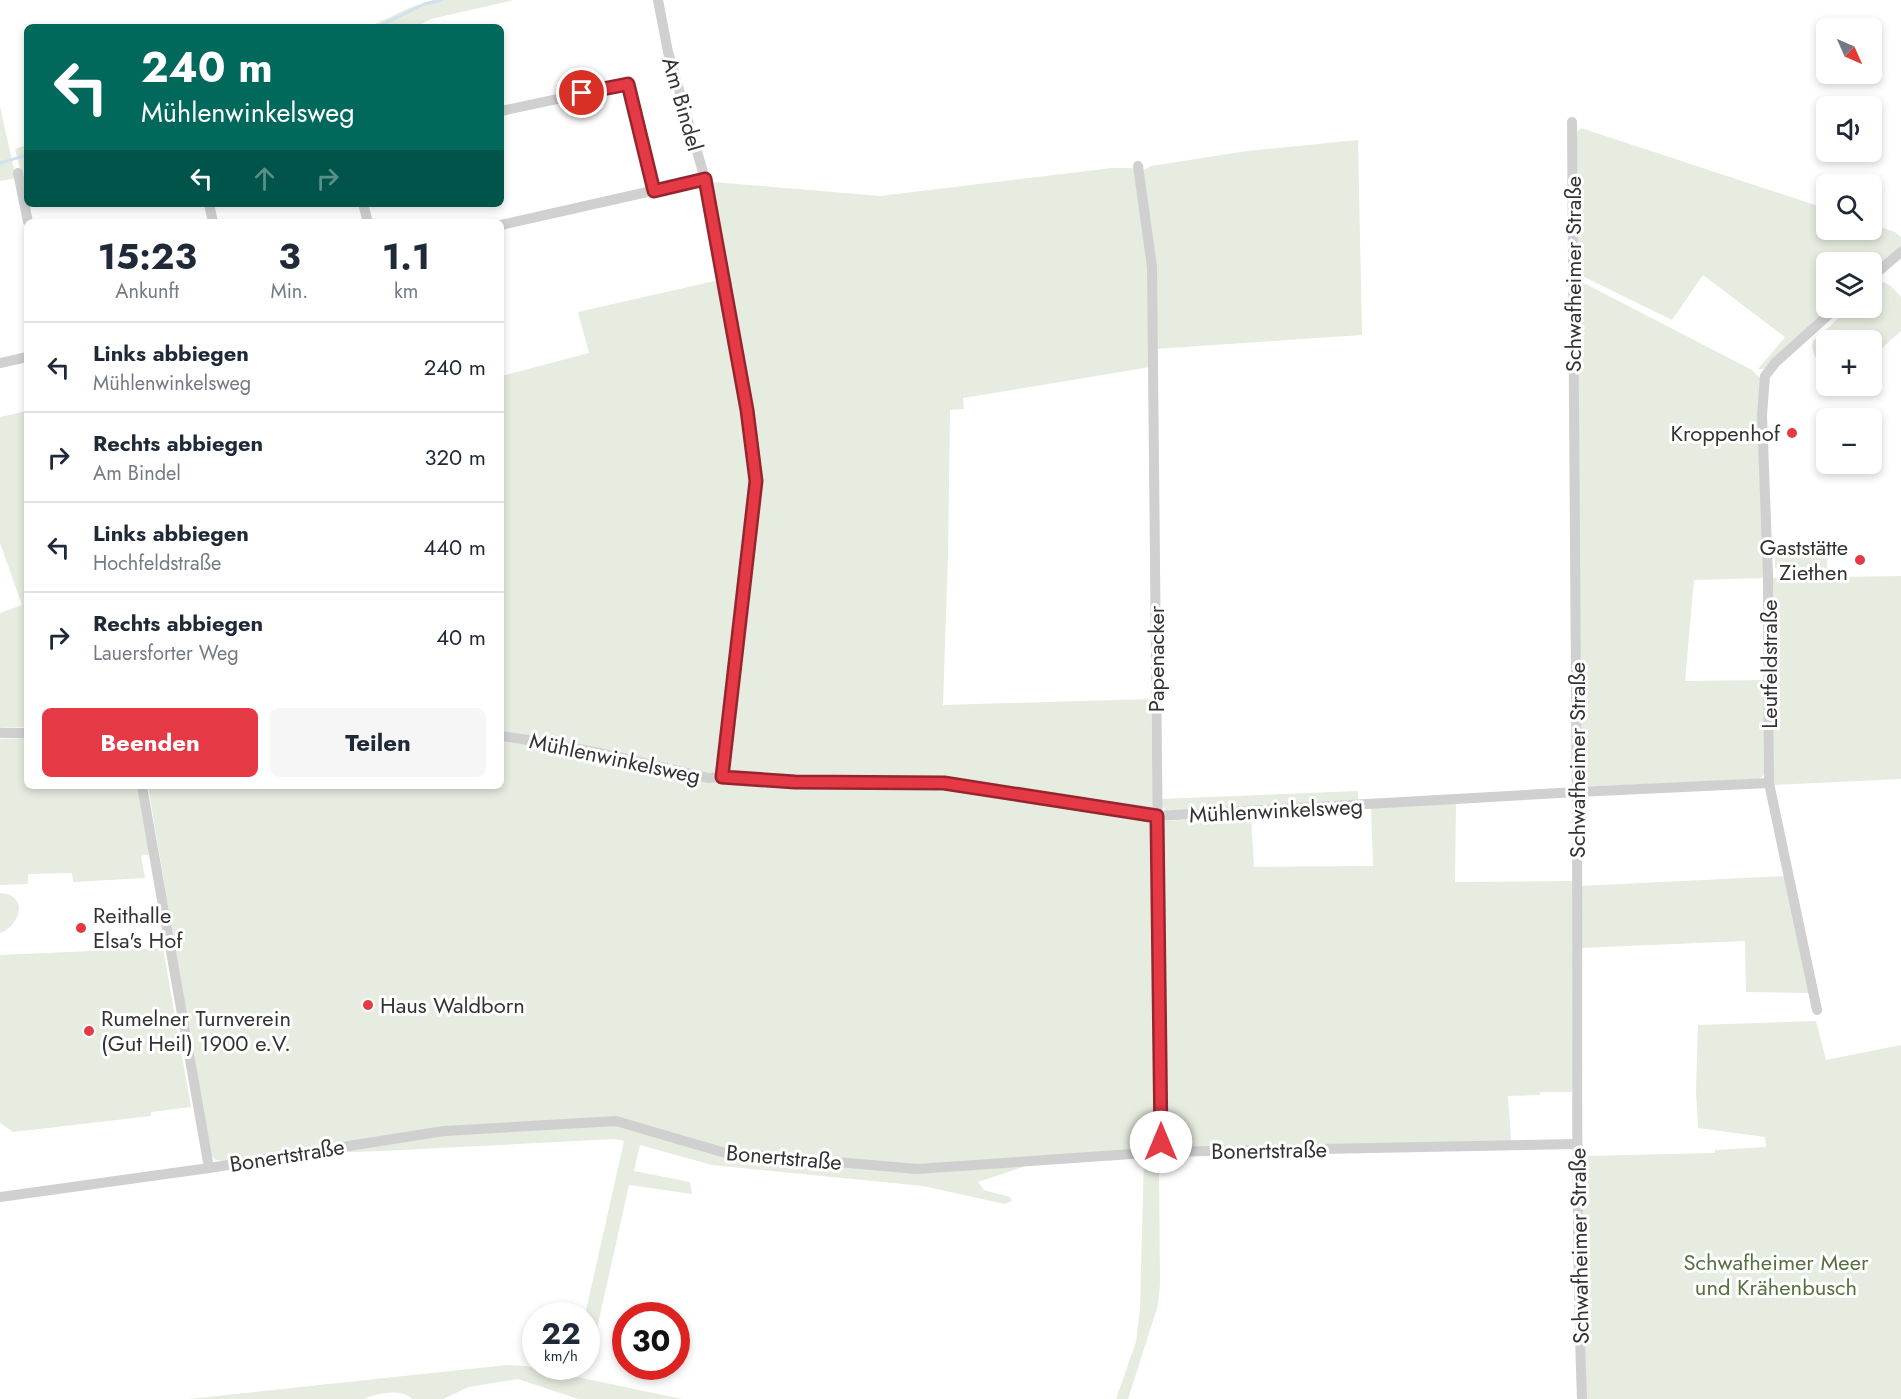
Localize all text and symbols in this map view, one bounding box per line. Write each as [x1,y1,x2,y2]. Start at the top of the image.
north arrow [1816,18,1882,84]
map controls [1816,18,1882,474]
text: 240 m [141,37,273,98]
icon: left [42,48,120,126]
street label: Am Bindel [654,53,712,155]
pin [556,67,607,118]
icon: arrive [565,76,598,109]
text: Mühlenwinkelsweg [141,93,355,132]
button: sound [1816,96,1882,162]
icon: left [185,162,218,195]
icon: ahead [248,162,281,195]
icon: right [311,162,344,195]
button: search [1816,174,1882,240]
street label: Schwafheimer Straße [1557,176,1589,372]
text: 15:23 [98,230,197,282]
text: 3 [278,230,301,282]
text: 1.1 [382,230,430,282]
button: layers [1816,252,1882,318]
text: Ankunft [115,277,179,306]
text: Min. [270,277,308,306]
text: km [394,277,418,306]
button: + [1816,330,1882,396]
text: Links abbiegen [93,337,249,369]
icon: left [42,351,75,384]
text: 240 m [424,351,486,383]
text: Mühlenwinkelsweg [93,369,251,398]
button: − [1816,408,1882,474]
place label: Kroppenhof [1671,417,1781,449]
marker: Kroppenhof [1785,426,1799,440]
text: Rechts abbiegen [93,427,263,459]
icon: right [42,441,75,474]
text: 320 m [425,441,486,473]
text: Am Bindel [93,459,181,488]
text: Links abbiegen [93,517,249,549]
icon: left [42,531,75,564]
text: 440 m [423,531,486,563]
place label: Gaststätte Ziethen [1760,531,1848,588]
text: Hochfeldstraße [93,549,221,578]
marker: Gaststätte Ziethen [1853,553,1867,567]
street label: Leutfeldstraße [1753,599,1785,729]
street label: Papenacker [1140,605,1172,712]
text: Rechts abbiegen [93,607,263,639]
icon: right [42,621,75,654]
text: 40 m [436,621,486,653]
text: Lauersforter Weg [93,639,239,668]
street label: Schwafheimer Straße [1561,662,1593,858]
button: Beenden [42,708,258,777]
button: Teilen [270,708,486,777]
street label: Mühlenwinkelsweg [527,724,703,792]
street label: Mühlenwinkelsweg [1188,789,1364,831]
place label: Reithalle Elsa's Hof [93,899,183,956]
marker: Reithalle Elsa's Hof [74,921,88,935]
place label: Haus Waldborn [380,989,525,1021]
marker: Haus Waldborn [361,998,375,1012]
place label: Rumelner Turnverein (Gut Heil) 1900 e.V. [101,1002,291,1059]
marker: Rumelner Turnverein (Gut Heil) 1900 e.V. [82,1024,96,1038]
position arrow [1129,1110,1193,1174]
street label: Bonertstraße [227,1130,347,1180]
street label: Bonertstraße [1211,1133,1327,1167]
street label: Bonertstraße [725,1136,843,1178]
street label: Schwafheimer Straße [1561,1148,1597,1344]
park label: Schwafheimer Meer und Krähenbusch [1683,1246,1869,1303]
speed limit sign: 30 [612,1302,690,1380]
text: 22 [541,1312,581,1355]
text: km/h [544,1345,578,1367]

